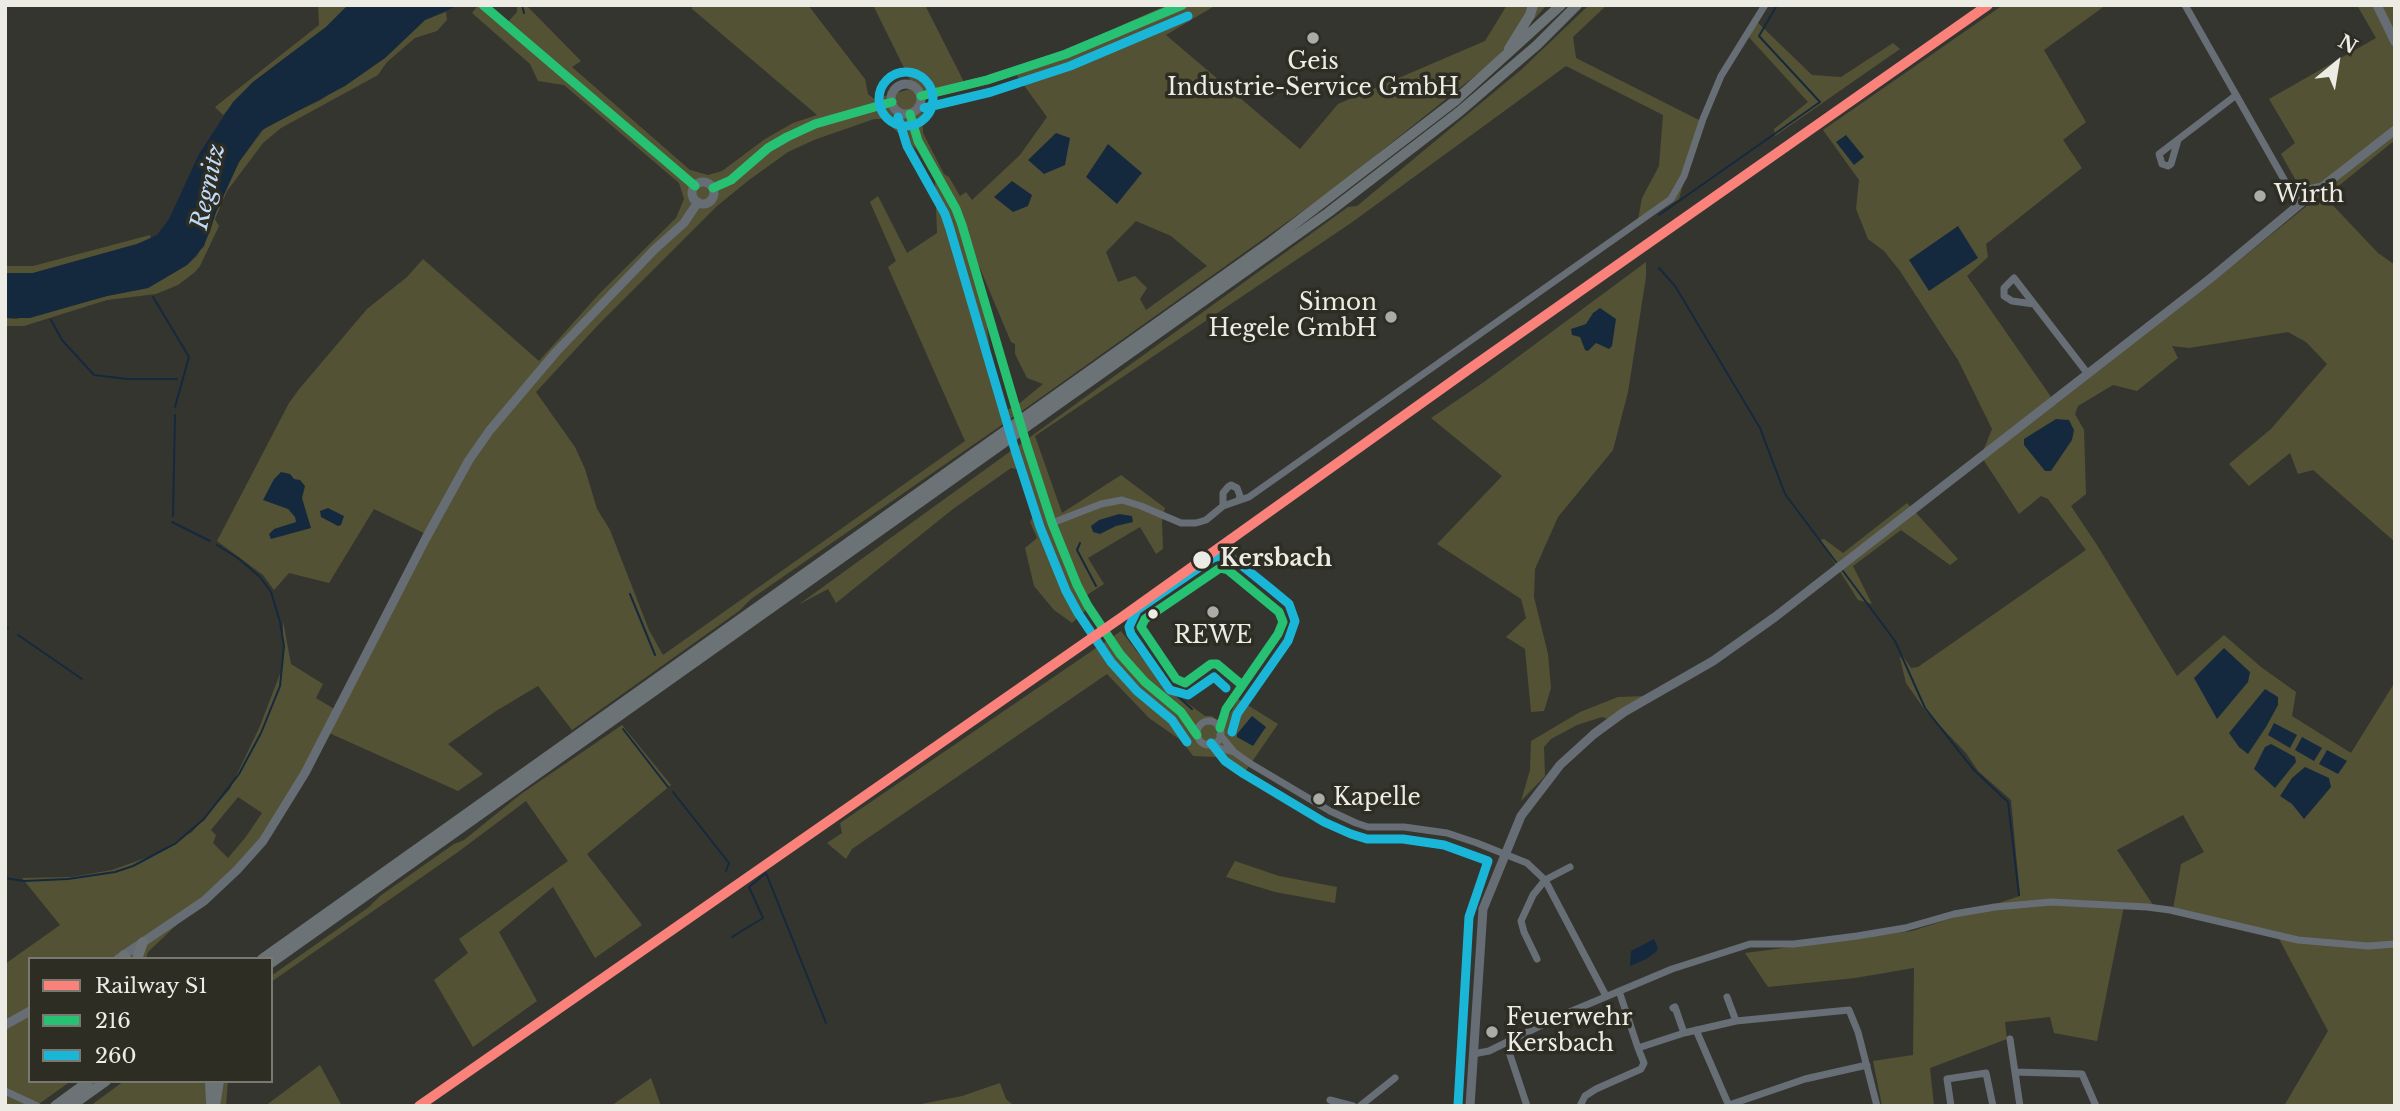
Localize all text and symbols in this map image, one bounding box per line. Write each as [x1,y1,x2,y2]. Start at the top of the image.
north arrow [2302,28,2372,98]
marker: Geis Industrie-Service GmbH [1305,30,1321,46]
text: N [2334,30,2361,59]
place label: Geis Industrie-Service GmbH [1167,49,1459,103]
water label: Regnitz [186,142,232,232]
place label: Wirth [2274,182,2344,210]
marker: Wirth [2252,188,2268,204]
place label: Simon Hegele GmbH [1209,290,1377,344]
marker: Simon Hegele GmbH [1383,309,1399,325]
place label: Kersbach [1220,546,1332,574]
marker: Kersbach [1191,549,1213,571]
marker: REWE [1205,604,1221,620]
unlabelled marker [1146,607,1160,621]
place label: REWE [1174,623,1252,651]
place label: Kapelle [1333,785,1421,813]
marker: Kapelle [1311,791,1327,807]
legend [28,957,273,1083]
text: Railway S1 [95,973,208,999]
place label: Feuerwehr Kersbach [1506,1005,1632,1059]
text: 216 [95,1008,131,1034]
marker: Feuerwehr Kersbach [1484,1024,1500,1040]
text: 260 [95,1043,136,1069]

